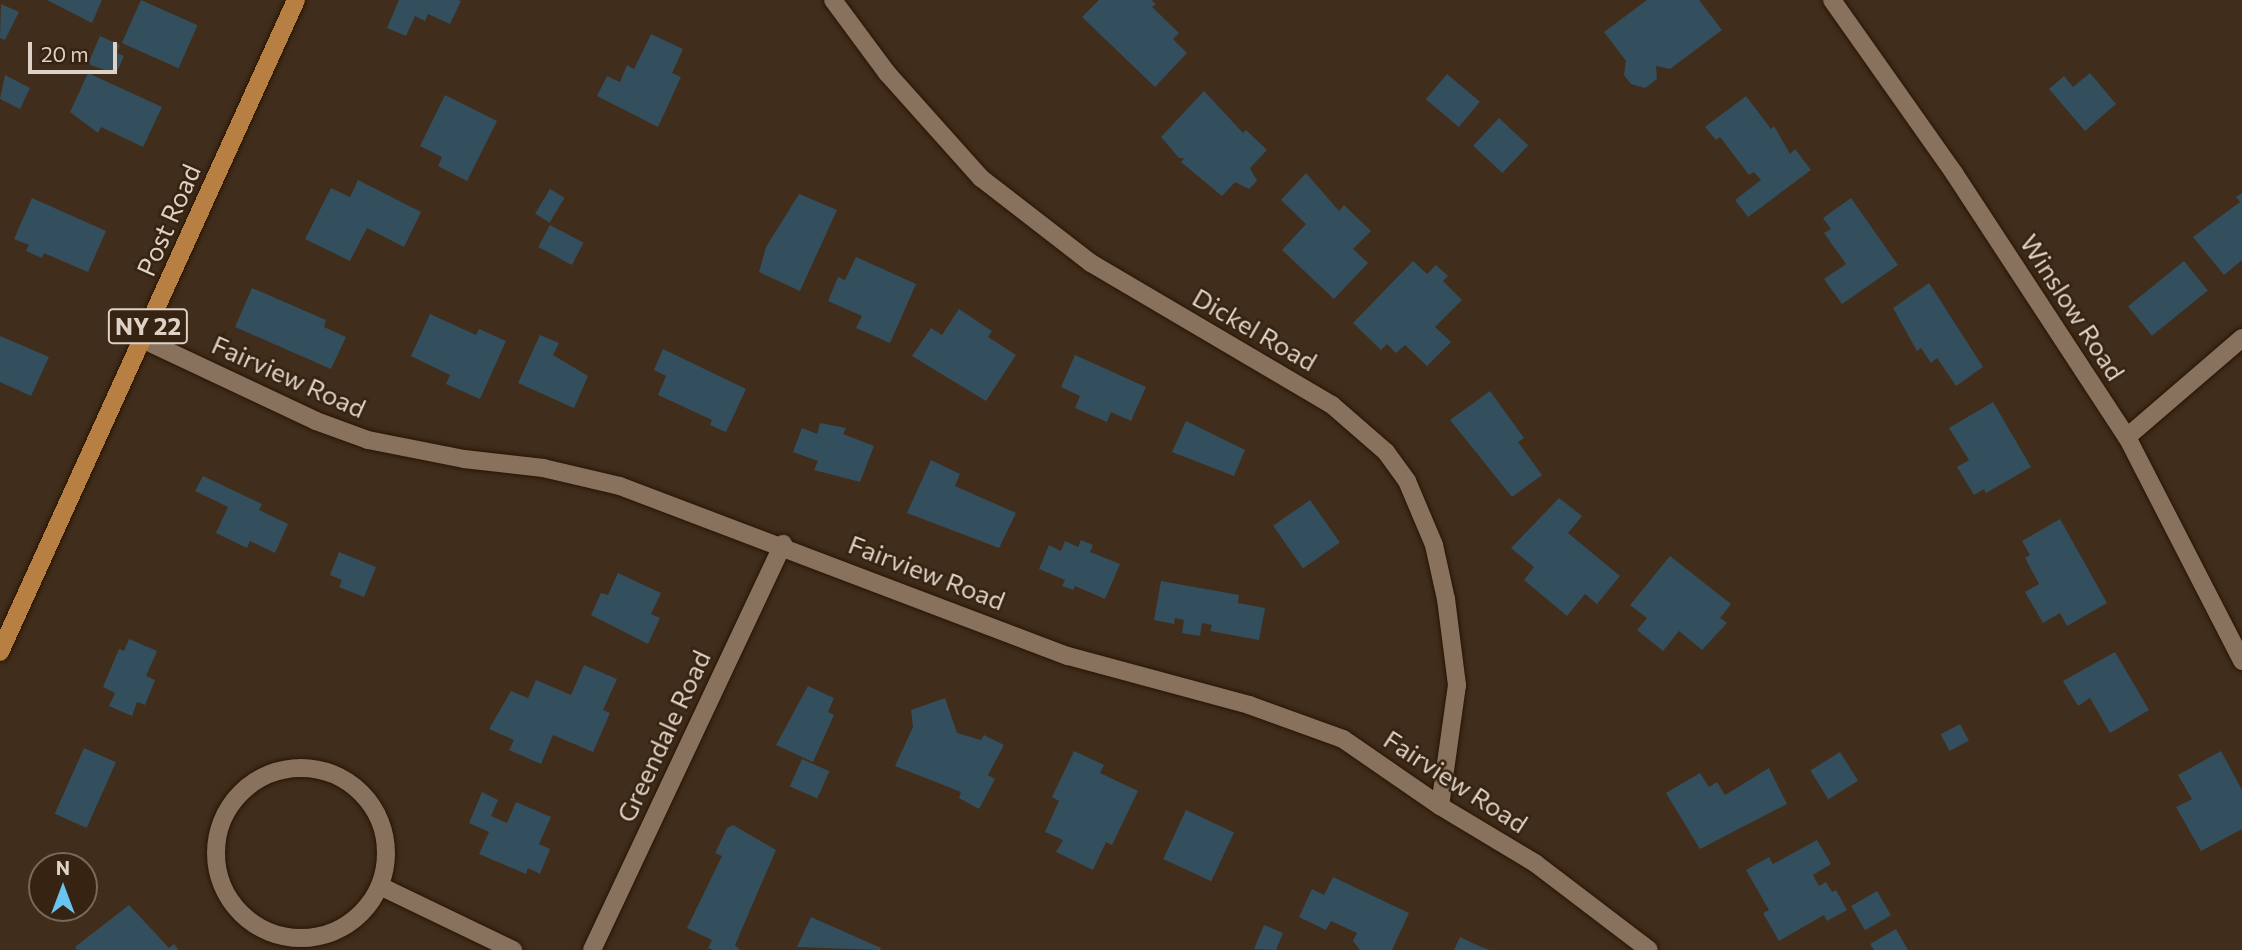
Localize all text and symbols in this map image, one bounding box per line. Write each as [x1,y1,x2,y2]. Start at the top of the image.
scale bar [32,28,121,72]
text: 20 m [41,41,89,66]
street label: Post Road [129,159,207,281]
street label: Winslow Road [2014,228,2132,386]
street label: Dickel Road [1187,281,1323,377]
road number: NY 22 [108,306,188,346]
street label: Fairview Road [207,328,371,424]
street label: Fairview Road [844,528,1010,616]
street label: Greendale Road [610,645,716,827]
street label: Fairview Road [1378,723,1534,839]
north arrow [28,852,98,922]
text: N [56,856,70,879]

